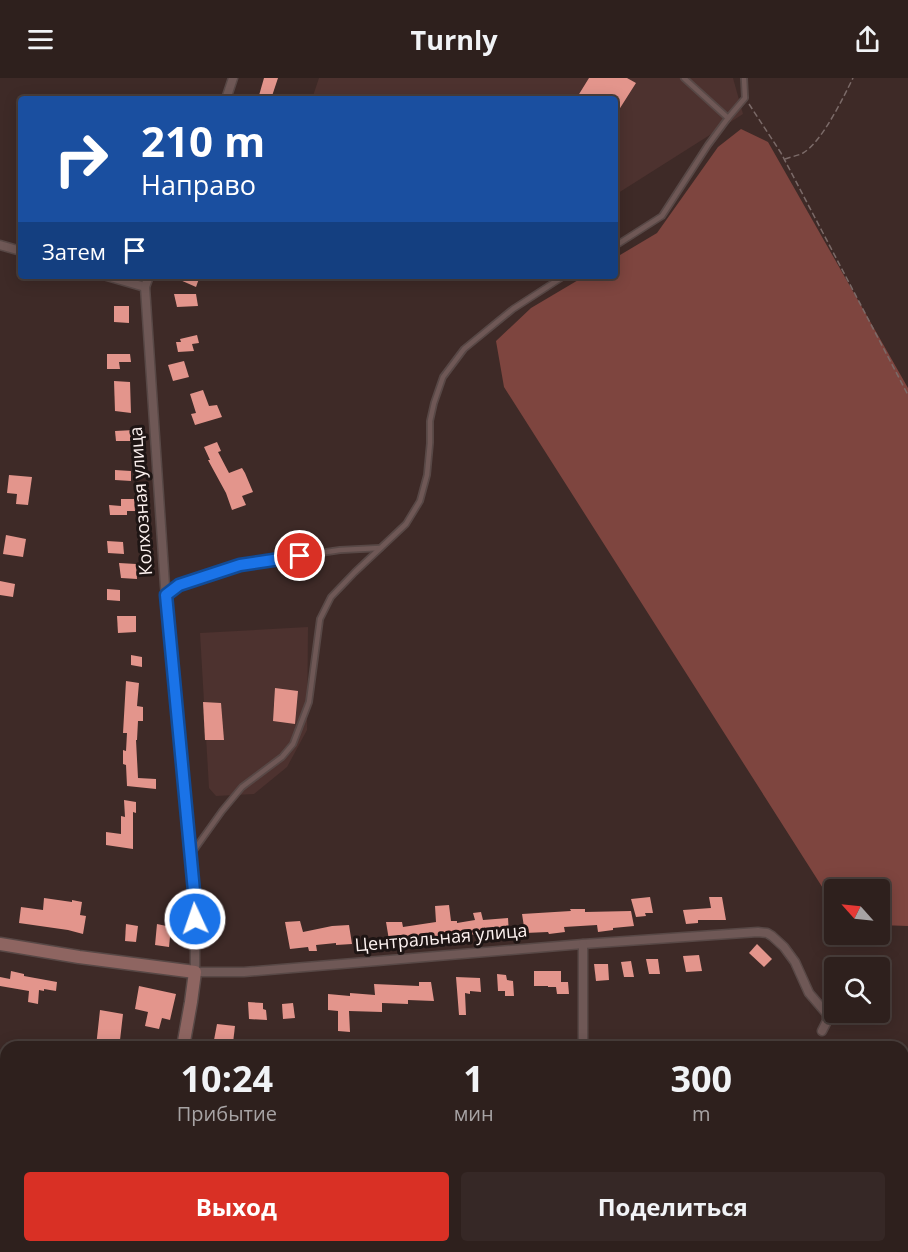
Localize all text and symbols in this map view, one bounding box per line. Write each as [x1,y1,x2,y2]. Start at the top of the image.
text: Turnly [411,21,498,58]
icon: menu [24,23,57,56]
icon: share [851,23,884,56]
text: 210 m [141,112,265,169]
icon: right [42,120,120,198]
text: Направо [141,166,256,203]
icon: arrive [118,234,151,267]
text: Затем [42,236,106,266]
street label: Колхозная улица [123,426,157,576]
pin [274,530,325,581]
icon: arrive [283,539,316,572]
north arrow [824,879,890,945]
map controls [824,879,890,1023]
position arrow [163,887,227,951]
street label: Центральная улица [354,917,528,957]
button: search [824,957,890,1023]
text: 10:24 [181,1054,273,1103]
text: 1 [463,1054,484,1103]
text: 300 [670,1054,732,1103]
text: Прибытие [177,1100,277,1127]
text: мин [454,1100,494,1127]
text: m [692,1100,711,1127]
button: Выход [24,1172,449,1241]
button: Поделиться [461,1172,885,1241]

